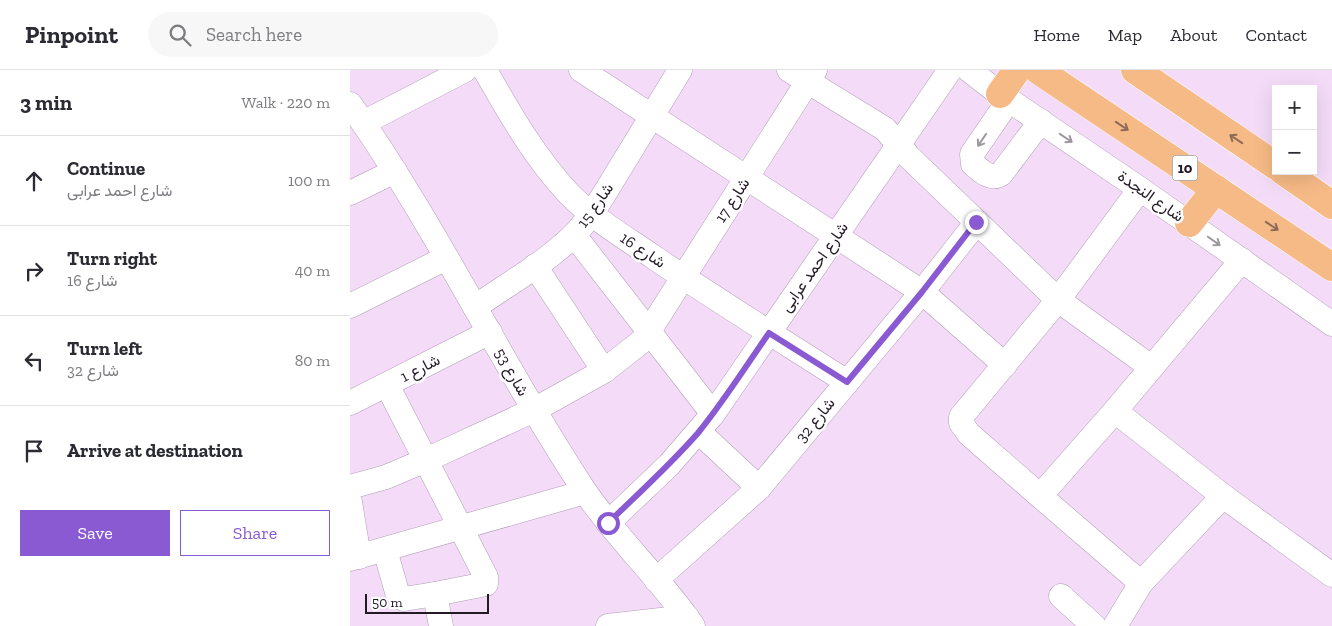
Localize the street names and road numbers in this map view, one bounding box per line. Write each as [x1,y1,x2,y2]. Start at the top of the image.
road number: 10 [1172,156,1198,180]
street label: شارع النجدة [1113,166,1188,227]
street label: شارع 17 [711,174,755,227]
street label: شارع 15 [573,179,619,232]
street label: شارع احمد عرابى [776,218,854,317]
street label: شارع 16 [616,228,669,274]
street label: شارع 53 [489,345,533,400]
street label: شارع 1 [397,350,444,388]
street label: شارع 32 [791,394,840,447]

